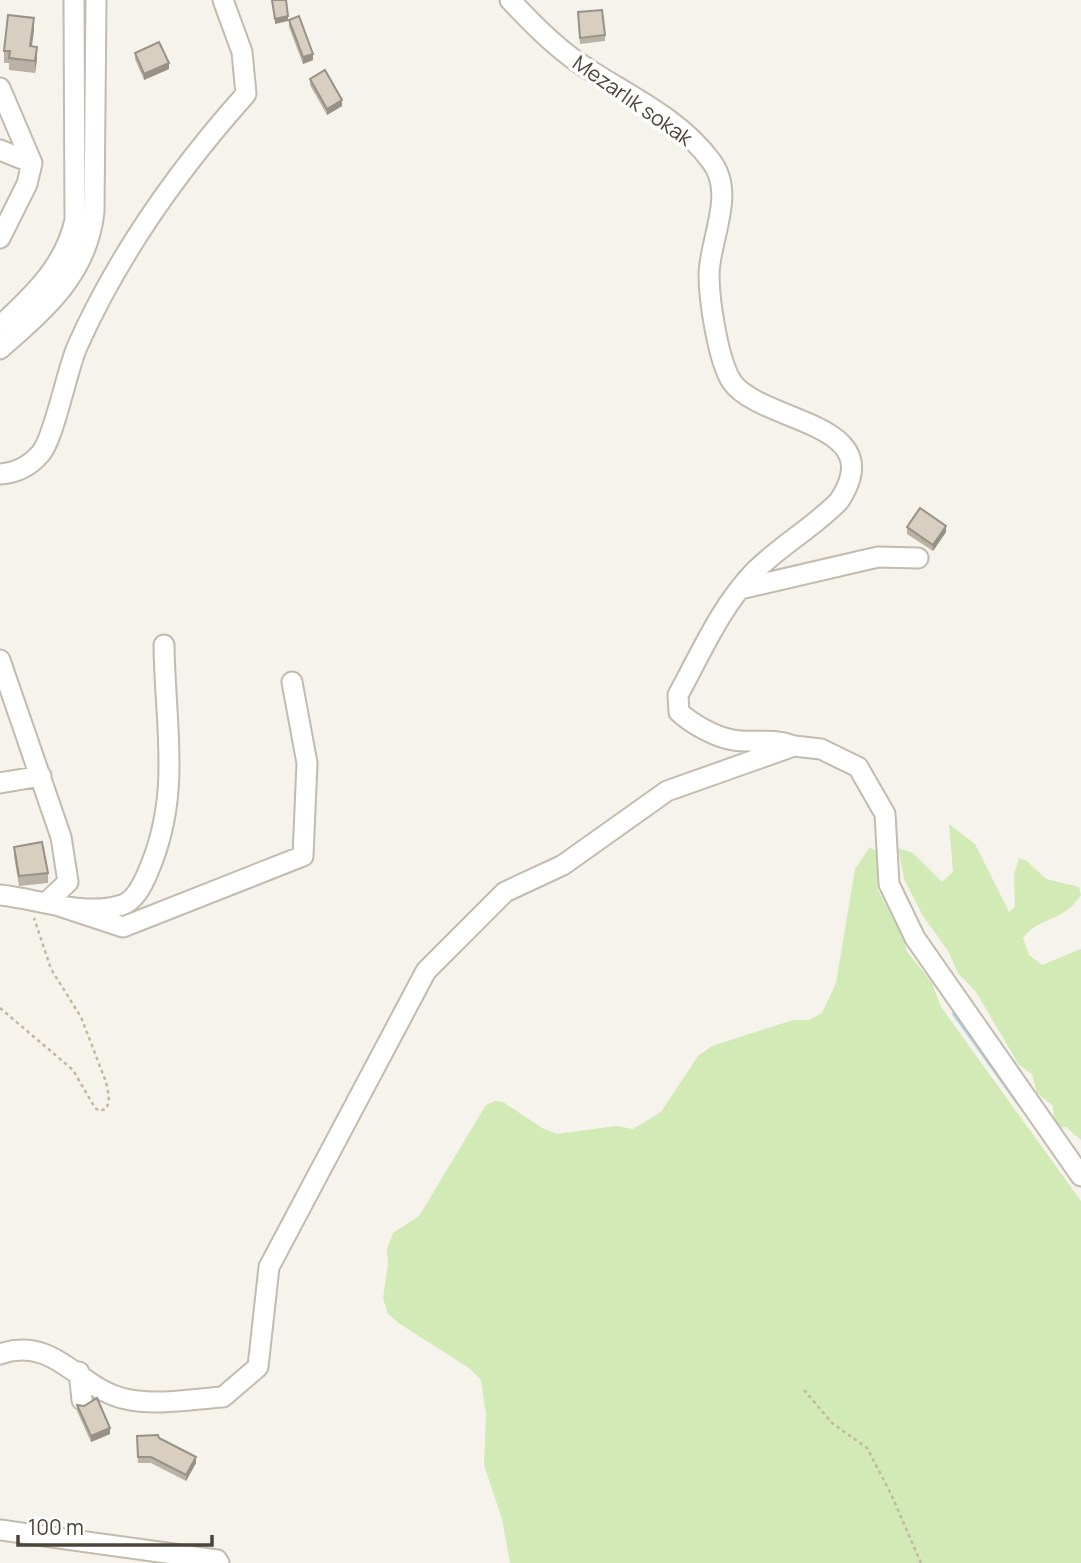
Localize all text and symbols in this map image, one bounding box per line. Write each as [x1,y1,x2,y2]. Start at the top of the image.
street label: Mezarlık sokak [568,48,699,152]
scale bar [18,1504,212,1548]
text: 100 m [28,1513,84,1541]

